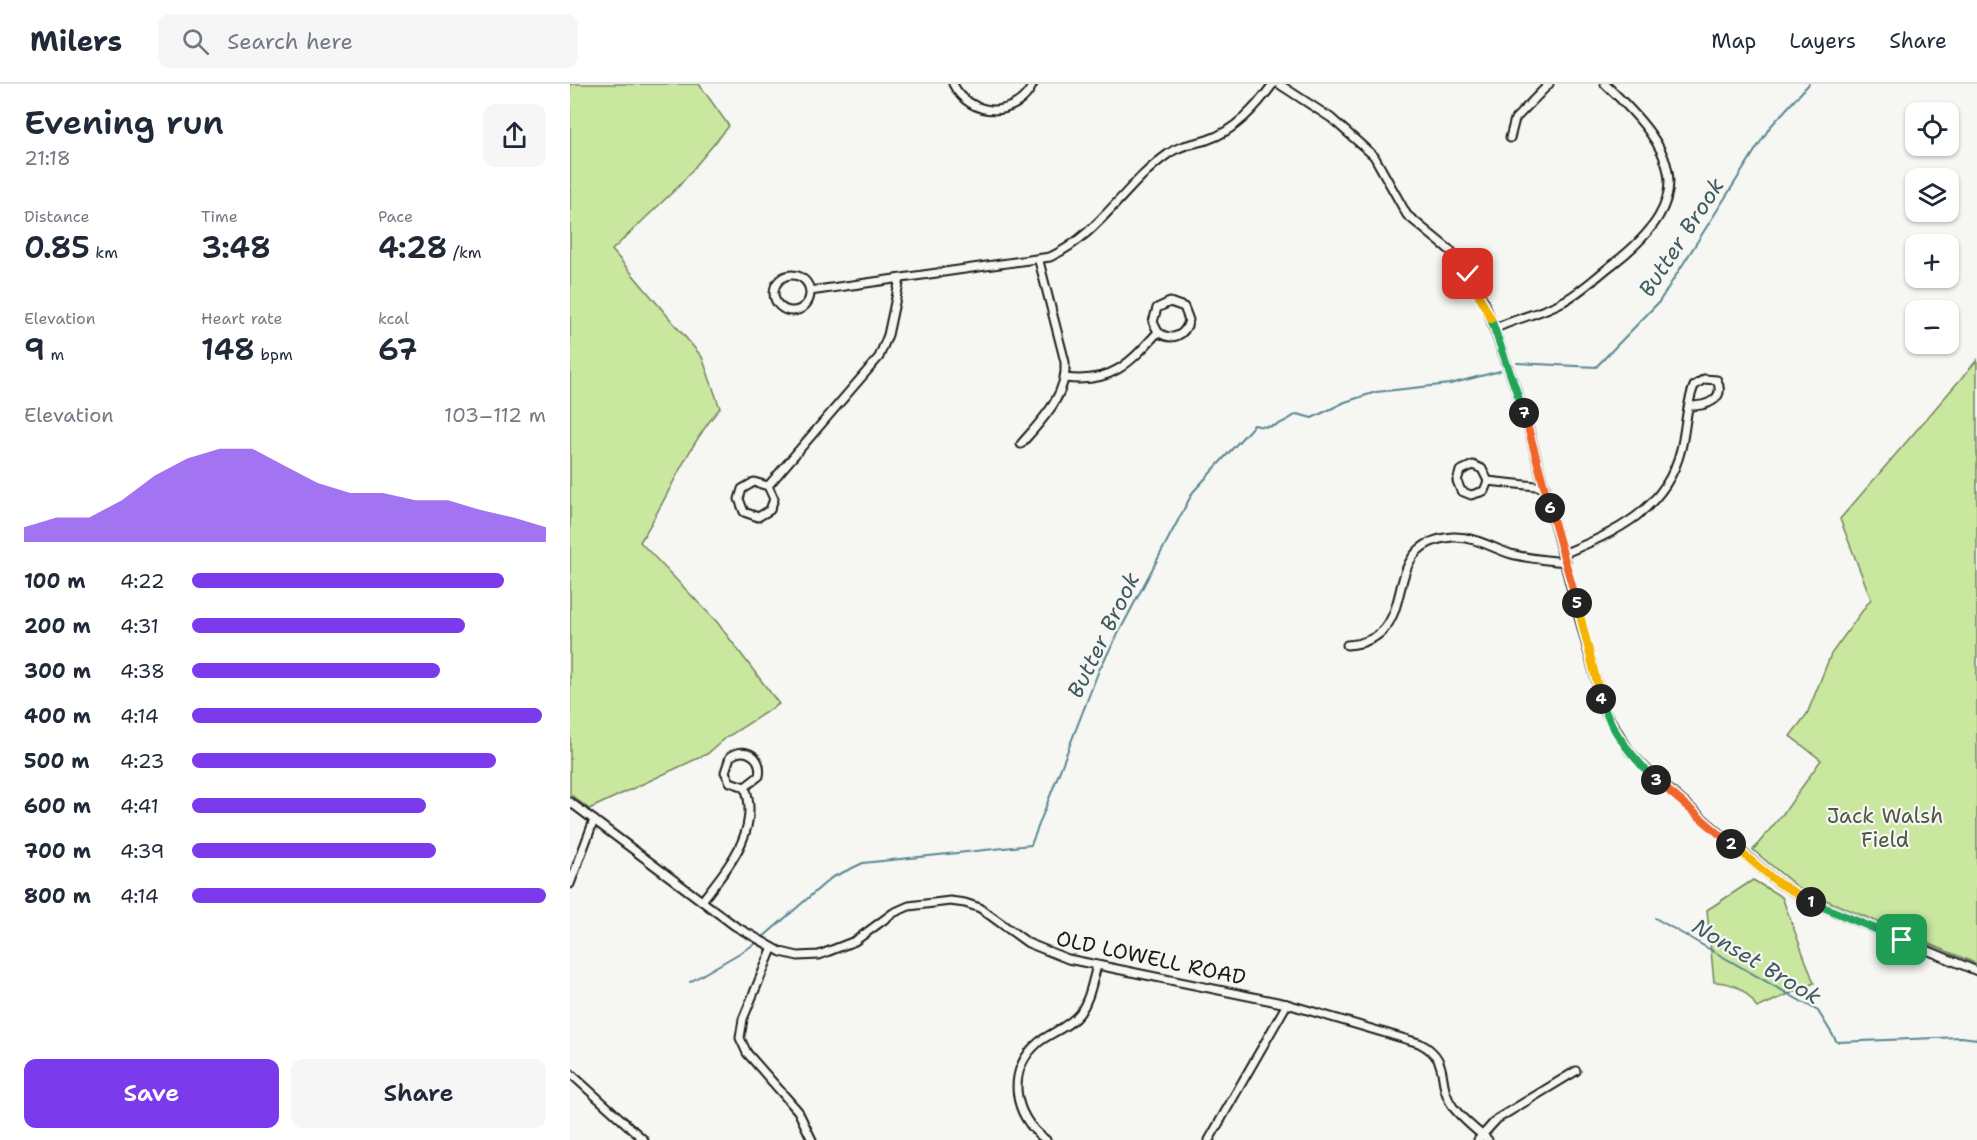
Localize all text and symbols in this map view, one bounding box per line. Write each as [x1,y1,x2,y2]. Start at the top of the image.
search box [158,14,578,68]
text: Milers [30,22,122,60]
icon: search [179,25,212,58]
text: Search here [227,27,353,56]
text: Map [1711,27,1756,55]
text: Layers [1789,27,1856,55]
text: Share [1889,27,1947,55]
text: Evening run [24,100,224,145]
map controls [1905,102,1959,354]
button: locate [1905,102,1959,156]
button: share [483,104,546,167]
text: 21:18 [24,145,71,171]
button: layers [1905,168,1959,222]
water label: Butter Brook [1632,172,1731,302]
text: Distance [24,206,90,227]
text: Time [201,206,238,227]
text: Pace [378,206,413,227]
text: 0.85 [24,227,90,268]
text: 3:48 [201,227,271,268]
text: 4:28 [378,227,448,268]
button: + [1905,234,1959,288]
text: km [90,242,118,263]
text: /km [448,242,482,263]
pin [1442,248,1493,299]
icon: check [1451,257,1484,290]
button: − [1905,300,1959,354]
text: Elevation [24,308,96,329]
text: Heart rate [201,308,283,329]
text: kcal [378,308,409,329]
text: 9 [24,329,45,370]
text: 148 [201,329,255,370]
text: 67 [378,329,418,370]
text: m [45,344,64,365]
text: bpm [255,344,293,365]
pin: 7 [1509,398,1539,428]
text: Elevation [24,402,114,428]
text: 103–112 m [444,402,546,428]
text: 7 [1518,402,1530,423]
pin: 6 [1535,493,1565,523]
text: 6 [1544,497,1556,518]
water label: Butter Brook [1060,567,1147,703]
text: 100 m [24,568,86,594]
text: 4:22 [120,568,165,594]
pin: 5 [1562,588,1592,618]
text: 5 [1572,592,1582,613]
text: 200 m [24,613,91,639]
text: 4:31 [120,613,159,639]
text: 300 m [24,658,91,684]
text: 4:38 [120,658,165,684]
pin: 4 [1586,684,1616,714]
text: 4 [1595,688,1607,709]
text: 400 m [24,703,91,729]
text: 4:14 [120,703,159,729]
text: 500 m [24,748,90,774]
text: 4:23 [120,748,165,774]
pin: 3 [1641,765,1671,795]
text: 3 [1650,769,1662,790]
text: 600 m [24,793,91,819]
text: 4:41 [120,793,159,819]
park label: Jack Walsh Field [1827,802,1943,854]
pin: 2 [1716,829,1746,859]
text: 2 [1725,833,1737,854]
text: 700 m [24,838,91,864]
text: 4:39 [120,838,165,864]
text: 800 m [24,883,91,909]
text: 4:14 [120,883,159,909]
pin: 1 [1796,887,1826,917]
text: 1 [1807,891,1815,912]
water label: Nonset Brook [1687,912,1827,1011]
pin [1876,914,1927,965]
icon: arrive [1885,923,1918,956]
street label: OLD LOWELL ROAD [1053,924,1249,992]
button: Save [24,1059,279,1128]
button: Share [291,1059,546,1128]

